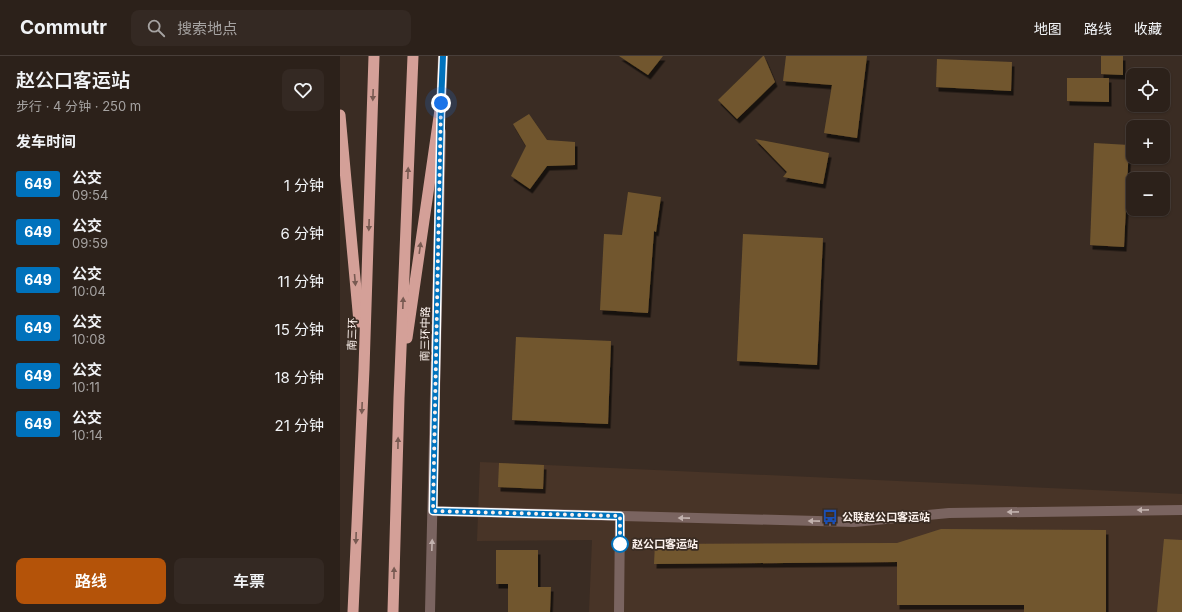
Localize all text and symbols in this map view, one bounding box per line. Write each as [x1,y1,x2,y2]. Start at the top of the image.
search box [131,10,411,46]
text: Commutr [20,16,107,39]
icon: search [145,17,167,39]
text: 搜索地点 [177,19,237,38]
text: 地图 [1034,20,1062,37]
text: 路线 [1084,20,1112,37]
text: 收藏 [1134,20,1162,37]
map controls [1126,68,1170,216]
button: locate [1126,68,1170,112]
text: 赵公口客运站 [16,69,130,92]
button: heart [282,69,324,111]
one-way arrow [370,89,376,102]
your location [431,93,451,113]
text: 步行 · 4 分钟 · 250 m [16,98,141,114]
button: + [1126,120,1170,164]
text: 发车时间 [16,132,76,151]
one-way arrow [405,166,411,179]
text: 公交 [72,168,102,187]
button: − [1126,172,1170,216]
text: 649 [24,175,52,192]
text: 1 分钟 [284,176,324,195]
text: 09:54 [72,187,108,203]
text: 公交 [72,216,102,235]
one-way arrow [365,219,372,231]
text: 649 [24,223,52,240]
text: 6 分钟 [280,224,324,243]
text: 09:59 [72,235,108,251]
one-way arrow [417,242,423,255]
text: 公交 [72,264,102,283]
text: 649 [24,271,52,288]
text: 11 分钟 [278,272,324,291]
one-way arrow [352,274,359,286]
text: 10:04 [72,283,106,299]
one-way arrow [399,297,406,309]
street label: 南三环中路 [418,306,432,362]
text: 公交 [72,312,102,331]
street label: 南三环 [344,317,360,351]
text: 649 [24,319,52,336]
text: 15 分钟 [275,320,324,339]
text: 10:08 [72,331,105,347]
text: 公交 [72,360,102,379]
text: 649 [24,367,52,384]
text: 18 分钟 [274,368,324,387]
text: 10:11 [72,379,100,395]
one-way arrow [359,402,365,415]
text: 公交 [72,408,102,427]
text: 649 [24,415,52,432]
text: 21 分钟 [275,416,324,435]
text: 10:14 [72,427,103,443]
one-way arrow [394,437,401,449]
one-way arrow [1136,507,1149,513]
bus stop icon: 公联赵公口客运站 [821,508,839,526]
one-way arrow [1006,509,1019,515]
place label: 公联赵公口客运站 [842,510,930,524]
one-way arrow [677,515,690,521]
one-way arrow [807,518,820,524]
one-way arrow [353,532,360,544]
marker: 赵公口客运站 [611,535,629,553]
place label: 赵公口客运站 [632,537,698,551]
one-way arrow [429,538,435,551]
button: 路线 [16,558,166,604]
button: 车票 [174,558,324,604]
one-way arrow [391,567,398,579]

